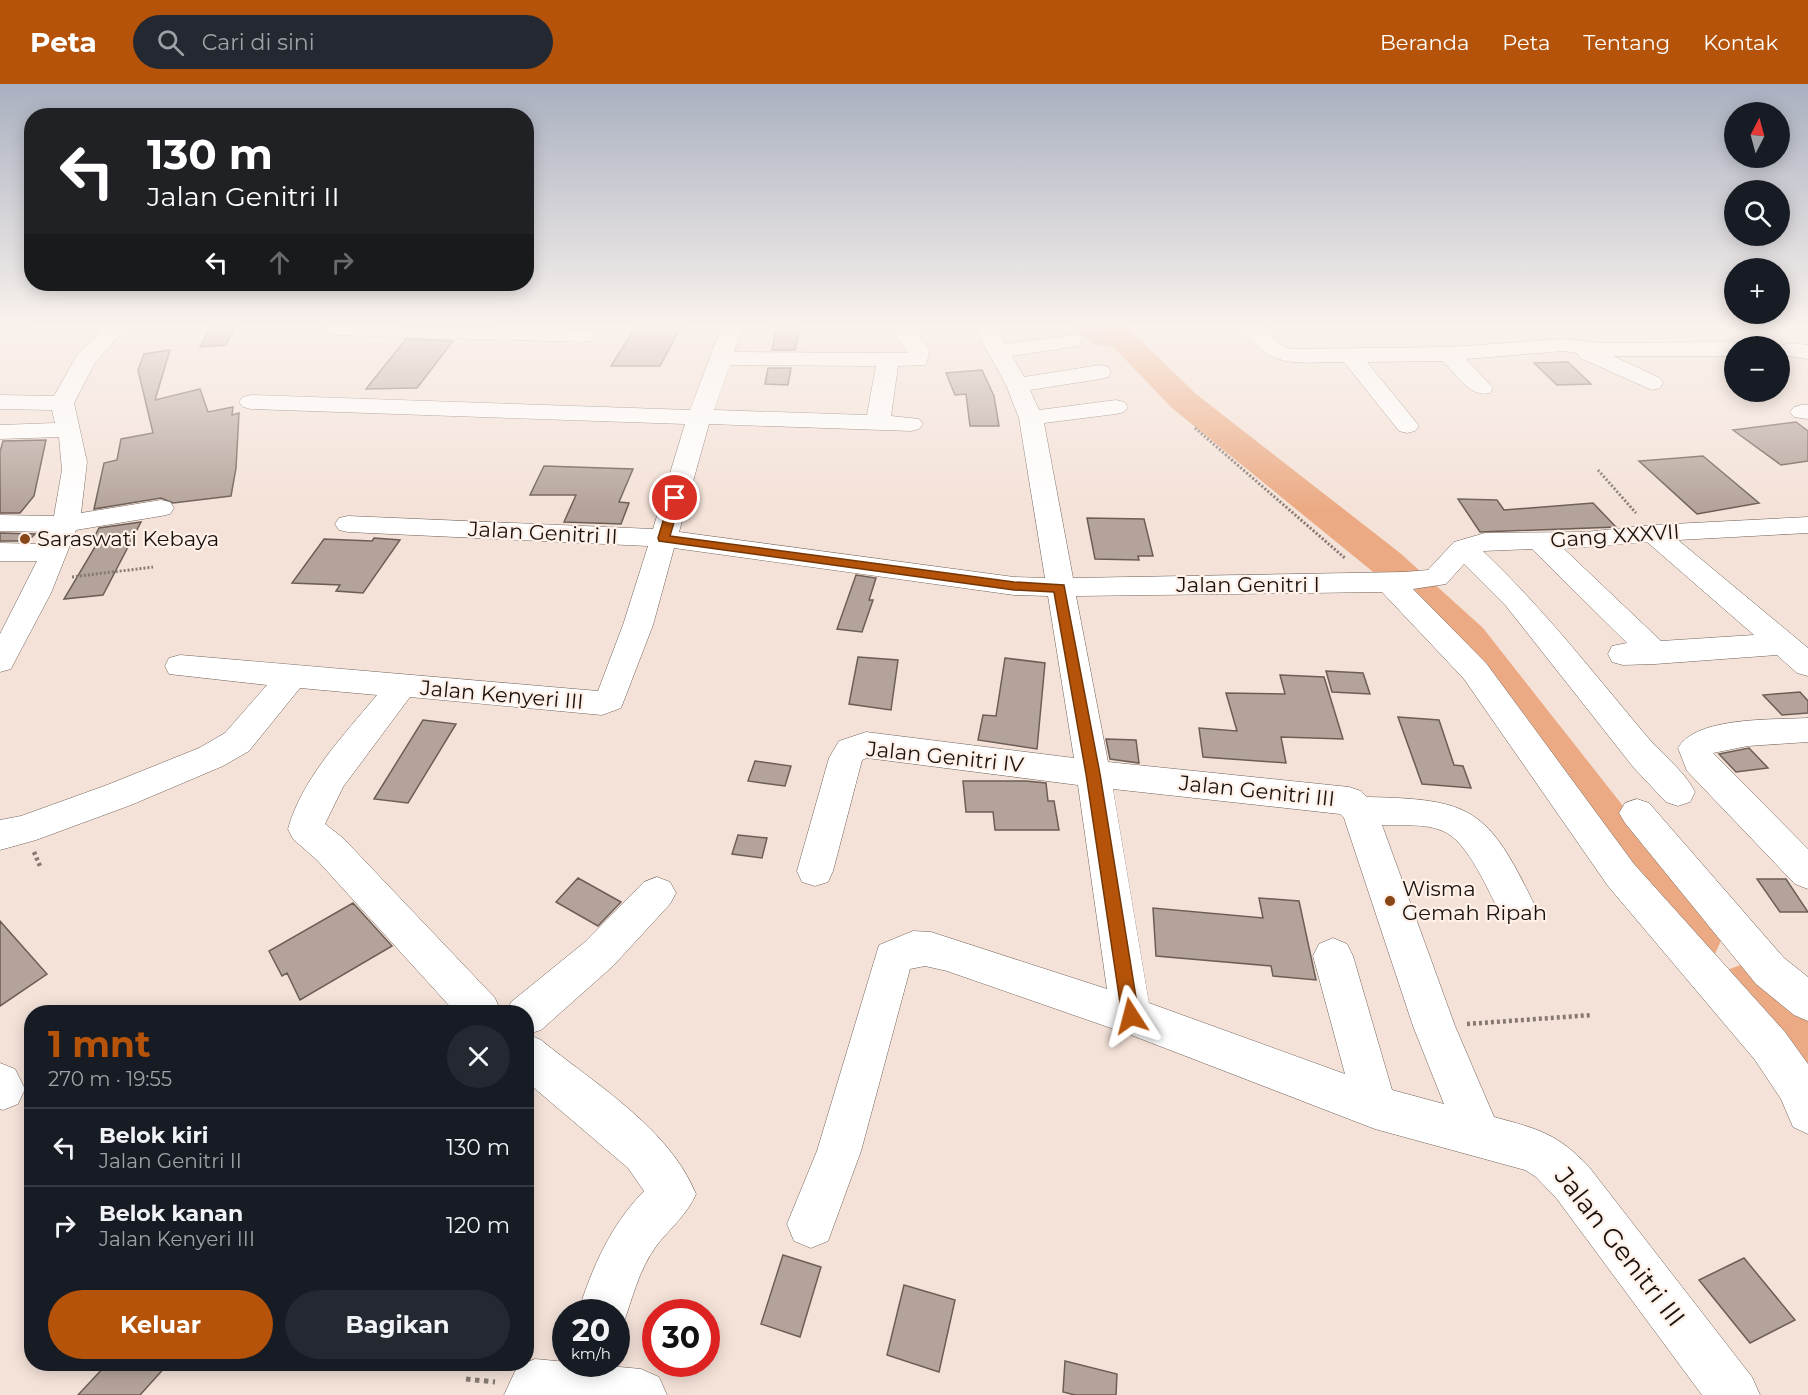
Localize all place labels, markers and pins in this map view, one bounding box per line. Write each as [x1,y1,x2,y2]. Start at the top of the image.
pin [649,472,700,523]
place label: Saraswati Kebaya [37,526,219,551]
marker: Saraswati Kebaya [18,532,32,546]
place label: Wisma Gemah Ripah [1402,876,1547,925]
marker: Wisma Gemah Ripah [1383,894,1397,908]

